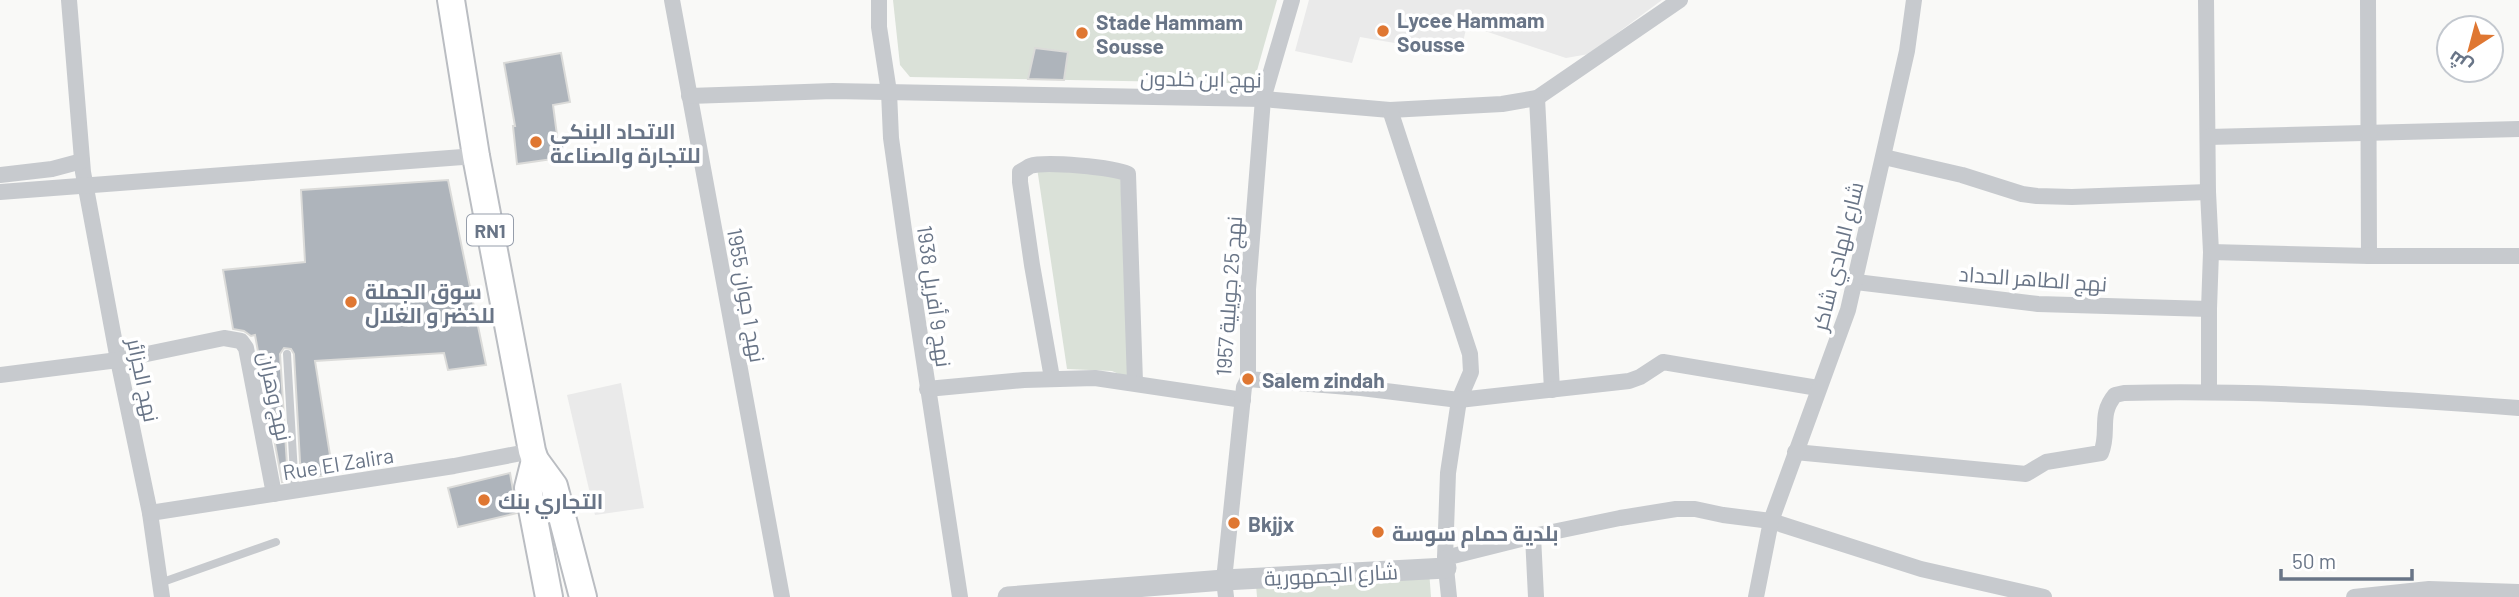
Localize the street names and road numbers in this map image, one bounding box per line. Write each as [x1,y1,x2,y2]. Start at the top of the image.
street label: نهج ابن خلدون [1140,64,1262,95]
street label: شارع الهادي شاكر [1806,179,1872,335]
road number: RN1 [467,214,513,246]
street label: نهج 25 جويلية 1957 [1210,215,1249,377]
street label: نهج 9 أفريل 1938 [910,223,957,369]
street label: نهج 1 جوان 1955 [720,226,771,365]
street label: نهج الطاهر الحداد [1958,260,2108,299]
street label: نهج الجزائر [120,335,165,425]
street label: نهج وهران [251,349,298,444]
street label: Rue El Zalira [281,442,395,484]
street label: شارع الجمهورية [1263,558,1399,593]

